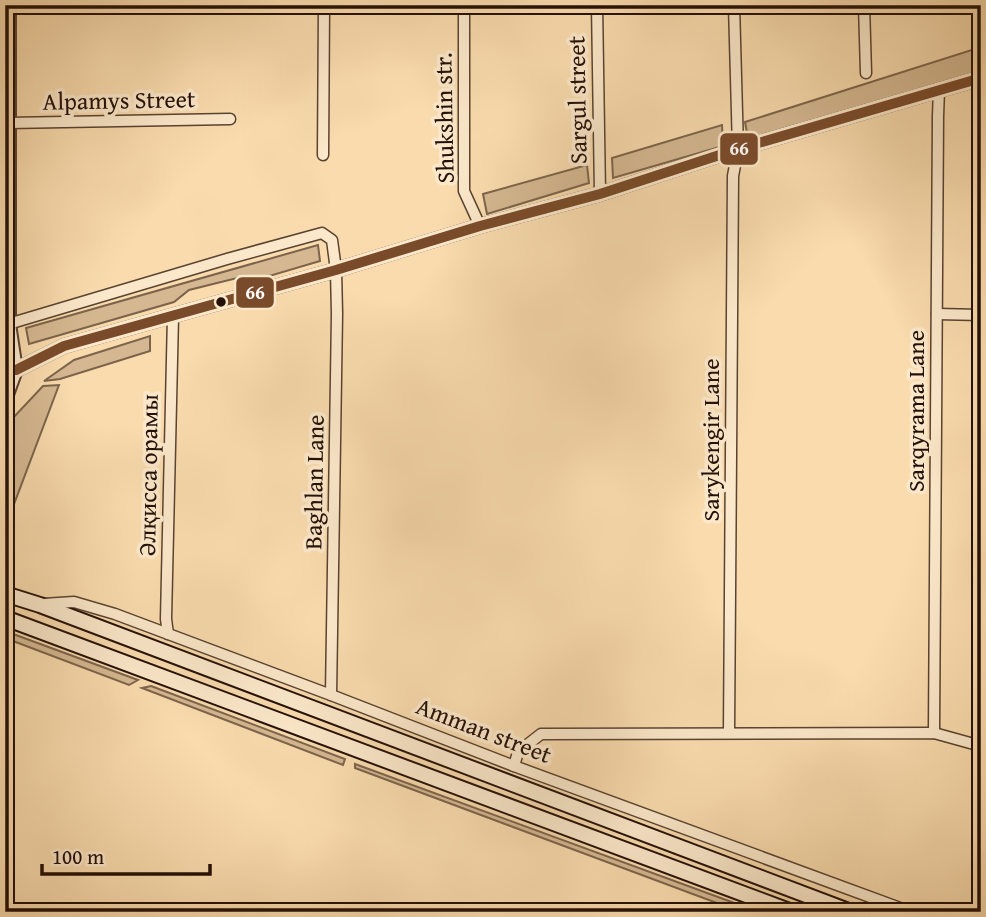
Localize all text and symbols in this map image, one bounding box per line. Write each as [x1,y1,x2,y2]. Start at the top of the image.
street label: Sargul street [558,35,596,165]
street label: Shukshin str. [425,52,463,184]
street label: Alpamys Street [42,81,196,119]
line badge: 66 [719,132,759,166]
text: 66 [729,134,749,162]
line badge: 66 [235,276,275,309]
text: 66 [245,278,265,306]
unlabelled marker [214,295,228,309]
street label: Sarqyrama Lane [898,330,933,492]
street label: Sarykengir Lane [693,359,728,521]
street label: Әлқисса орамы [129,393,167,556]
street label: Baghlan Lane [295,414,333,550]
street label: Amman street [411,688,557,772]
scale bar [42,833,210,877]
text: 100 m [52,841,104,872]

